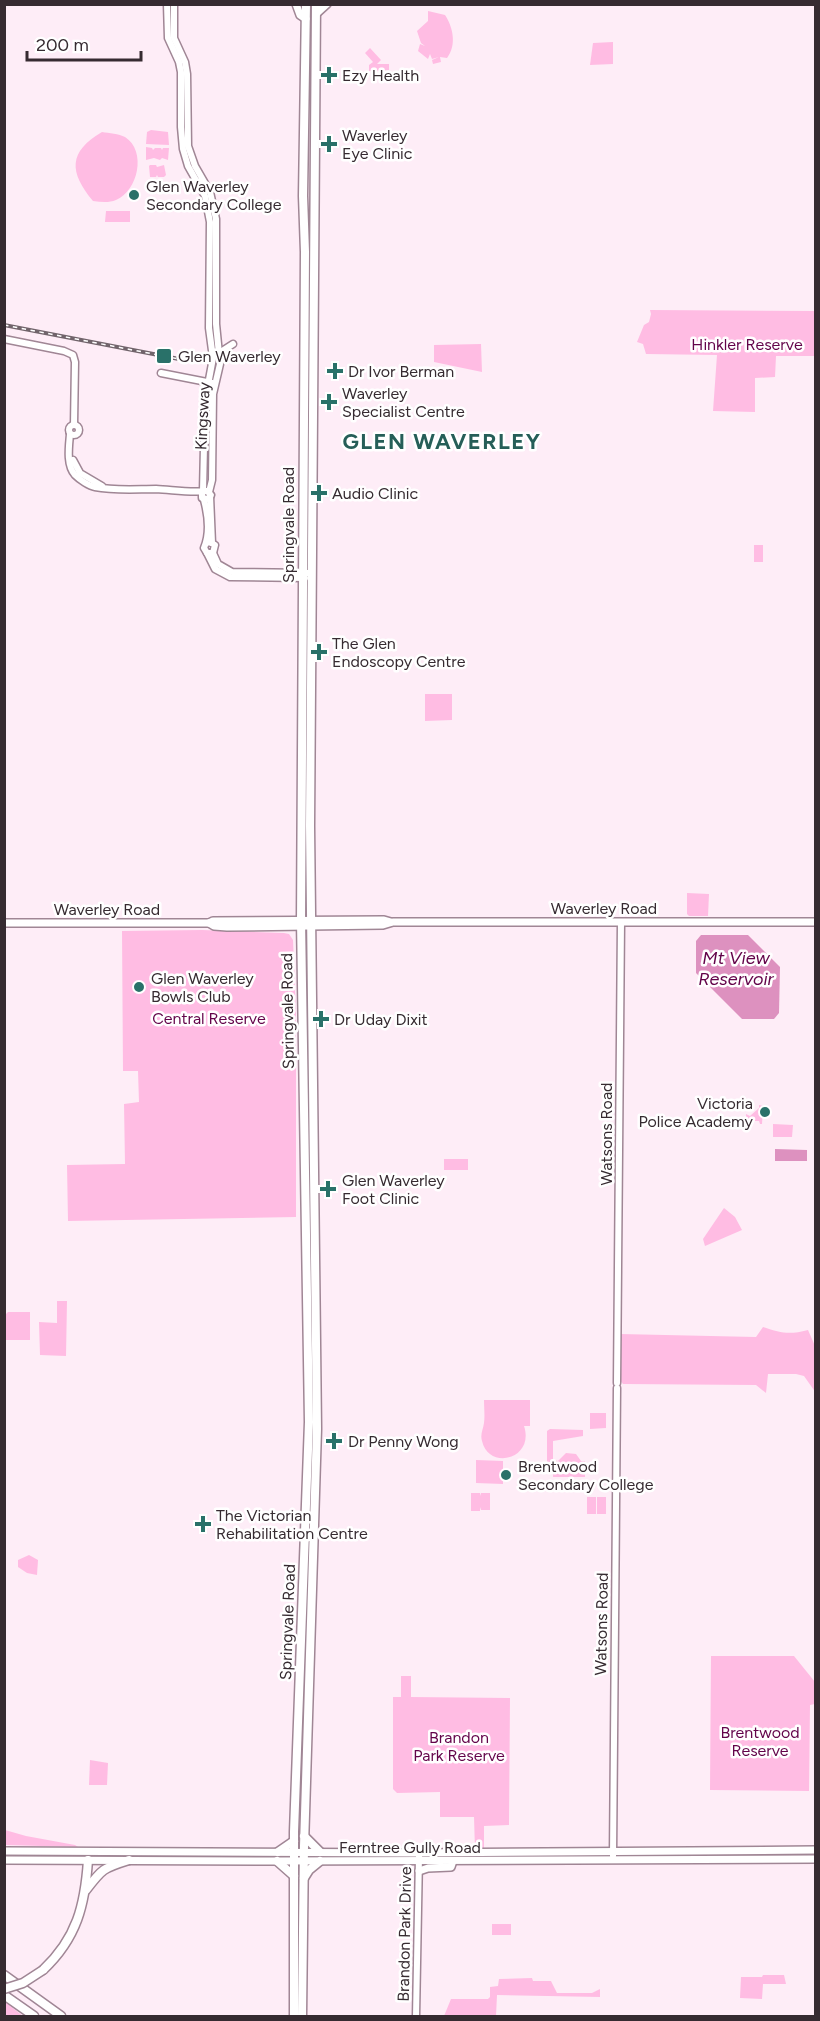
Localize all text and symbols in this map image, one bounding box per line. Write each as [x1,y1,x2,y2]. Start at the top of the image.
scale bar [27,24,141,62]
text: 200 m [36,34,89,56]
marker: Ezy Health [320,66,338,84]
place label: Ezy Health [342,66,419,85]
place label: Waverley Eye Clinic [342,126,413,163]
marker: Waverley Eye Clinic [320,135,338,153]
place label: Glen Waverley Secondary College [146,177,282,214]
marker: Glen Waverley Secondary College [127,188,141,202]
park label: Hinkler Reserve [691,335,803,354]
marker: Glen Waverley [155,347,173,365]
place label: Glen Waverley [178,347,281,366]
marker: Dr Ivor Berman [326,362,344,380]
place label: Dr Ivor Berman [348,362,454,381]
street label: Kingsway [191,381,214,451]
place label: Waverley Specialist Centre [342,384,465,421]
marker: Waverley Specialist Centre [320,393,338,411]
district label: GLEN WAVERLEY [342,428,542,455]
street label: Springvale Road [279,467,298,583]
marker: Audio Clinic [310,484,328,502]
place label: Audio Clinic [332,484,418,503]
place label: The Glen Endoscopy Centre [332,634,466,671]
marker: The Glen Endoscopy Centre [310,643,328,661]
street label: Waverley Road [551,899,657,918]
street label: Waverley Road [54,900,160,919]
water label: Mt View Reservoir [698,947,775,990]
street label: Springvale Road [277,953,298,1069]
place label: Glen Waverley Bowls Club [151,969,254,1006]
marker: Glen Waverley Bowls Club [132,980,146,994]
park label: Central Reserve [152,1009,266,1028]
marker: Dr Uday Dixit [312,1010,330,1028]
place label: Dr Uday Dixit [334,1010,428,1029]
street label: Watsons Road [597,1083,616,1185]
place label: Victoria Police Academy [638,1094,754,1131]
marker: Victoria Police Academy [758,1105,772,1119]
place label: Glen Waverley Foot Clinic [342,1171,445,1208]
marker: Glen Waverley Foot Clinic [319,1180,337,1198]
marker: Dr Penny Wong [325,1432,343,1450]
place label: Dr Penny Wong [348,1432,459,1451]
place label: Brentwood Secondary College [518,1457,654,1494]
marker: Brentwood Secondary College [499,1468,513,1482]
place label: The Victorian Rehabilitation Centre [216,1506,368,1543]
marker: The Victorian Rehabilitation Centre [194,1515,212,1533]
street label: Springvale Road [276,1564,299,1680]
street label: Watsons Road [591,1572,612,1676]
park label: Brentwood Reserve [720,1723,800,1760]
park label: Brandon Park Reserve [413,1728,505,1765]
street label: Ferntree Gully Road [339,1838,481,1857]
street label: Brandon Park Drive [394,1866,415,2002]

